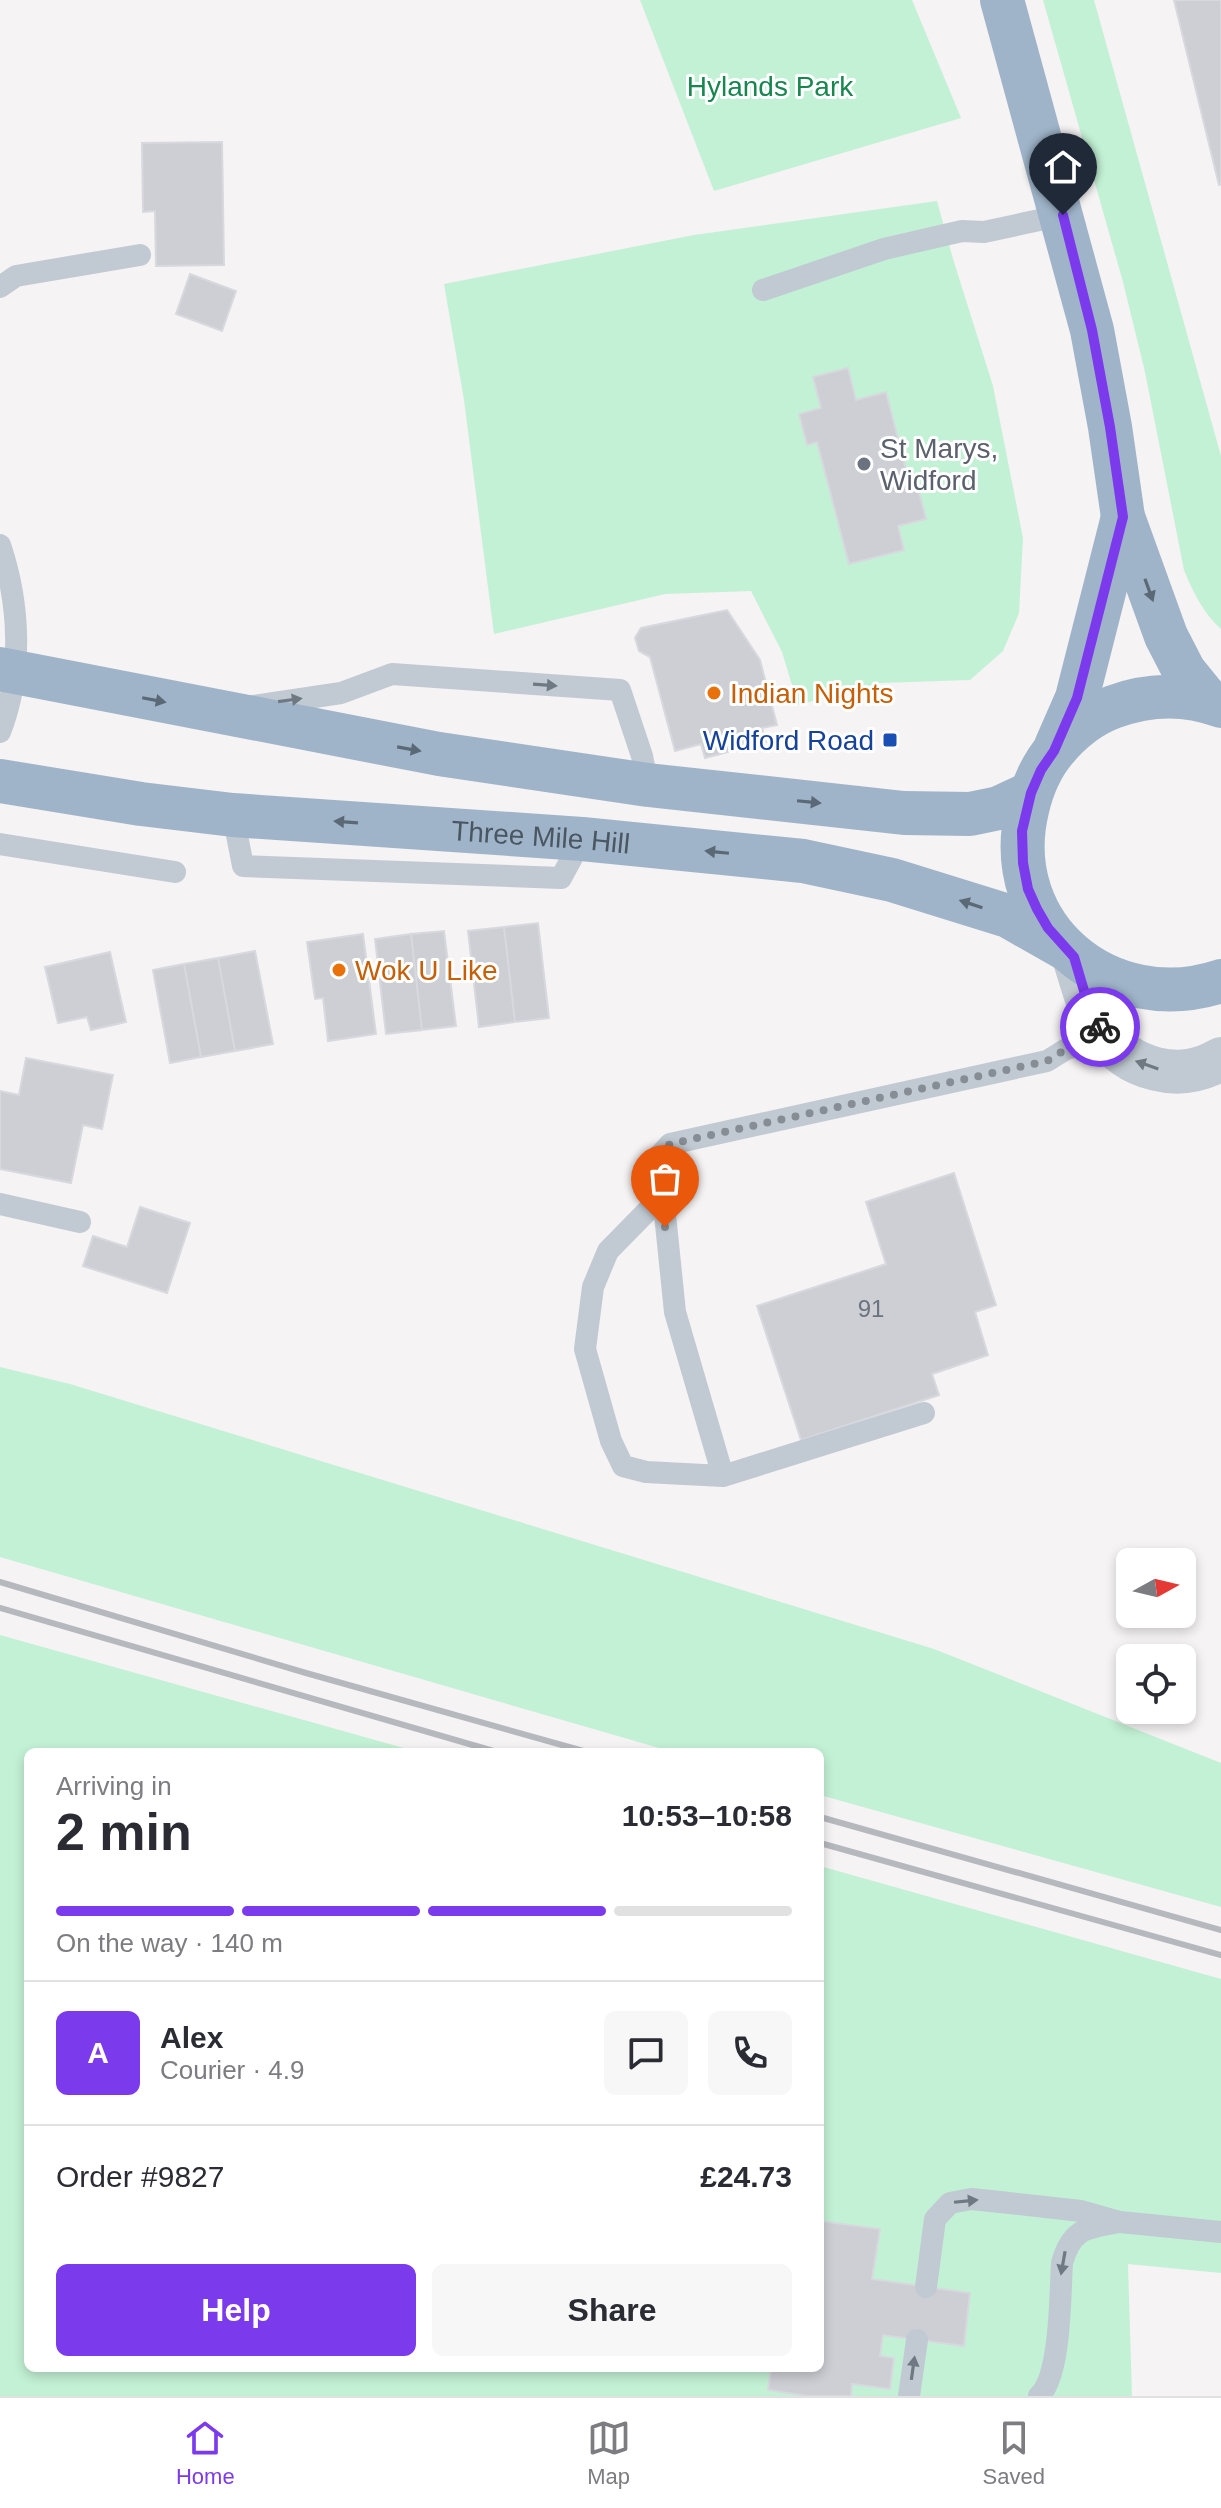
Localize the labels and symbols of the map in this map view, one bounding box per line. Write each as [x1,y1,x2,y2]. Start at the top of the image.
park label: Hylands Park [687,71,854,102]
pin [1029,133,1097,215]
place label: St Marys, Widford [880,433,998,496]
marker: St Marys, Widford [855,455,873,473]
one-way arrow [1143,579,1156,603]
place label: Indian Nights [730,678,893,709]
one-way arrow [533,679,558,692]
marker: Indian Nights [705,684,723,702]
one-way arrow [278,693,303,706]
one-way arrow [142,694,167,706]
place label: Widford Road [703,725,874,756]
marker: Widford Road [881,731,899,749]
one-way arrow [397,743,422,755]
one-way arrow [797,796,822,809]
one-way arrow [333,815,358,828]
street label: Three Mile Hill [450,815,631,860]
one-way arrow [704,845,729,858]
one-way arrow [959,897,983,909]
place label: Wok U Like [355,955,498,986]
marker: Wok U Like [330,961,348,979]
courier [1060,987,1140,1067]
one-way arrow [1135,1059,1159,1071]
pin [631,1145,699,1227]
house number: 91 [858,1295,884,1322]
north arrow [1116,1548,1196,1628]
one-way arrow [954,2195,979,2208]
one-way arrow [1057,2251,1069,2276]
one-way arrow [907,2355,920,2380]

